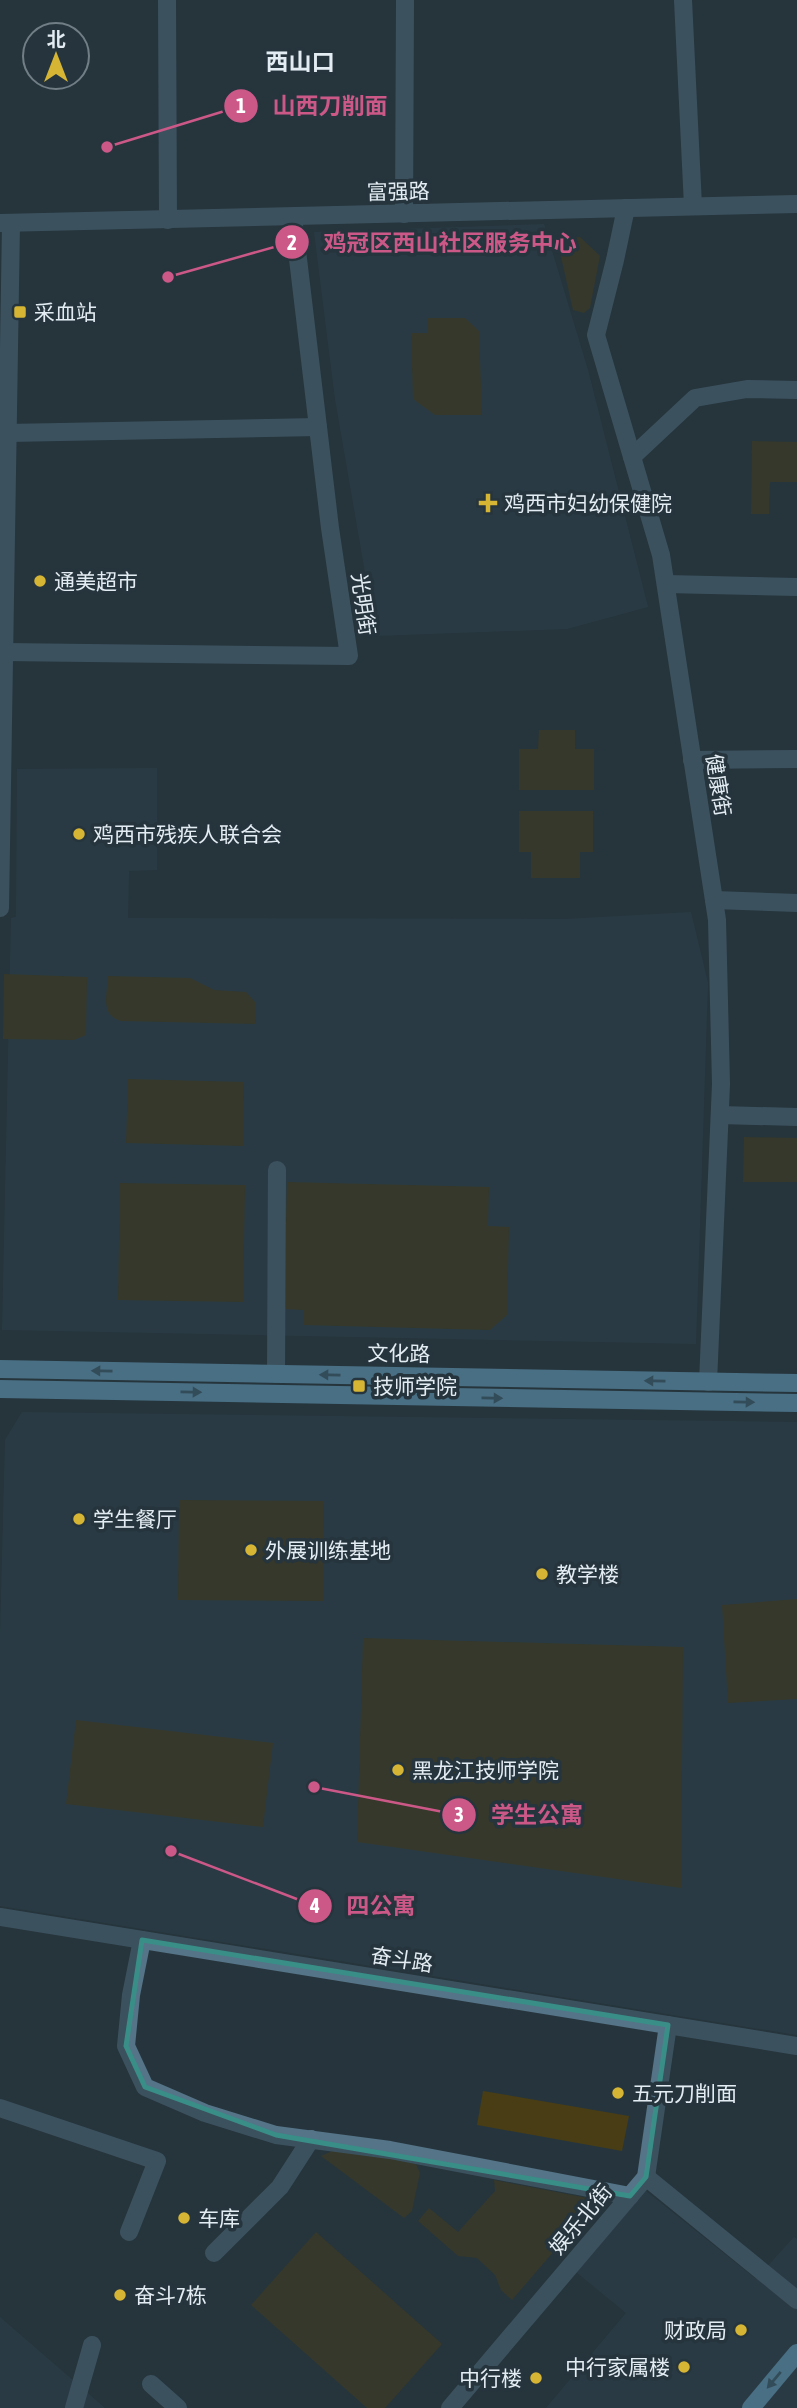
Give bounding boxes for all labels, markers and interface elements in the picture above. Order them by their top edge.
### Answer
north arrow [21,21,91,91]
text: 北 [46,28,66,50]
district label: 西山口 [266,49,335,75]
callout: 山西刀削面 [224,84,402,128]
text: 1 [236,93,246,117]
text: 山西刀削面 [273,93,388,119]
street label: 富强路 [366,178,430,204]
callout: 鸡冠区西山社区服务中心 [274,220,590,264]
text: 2 [287,230,297,254]
text: 鸡冠区西山社区服务中心 [324,230,577,256]
place label: 采血站 [34,300,97,324]
marker: 采血站 [12,304,28,320]
place label: 鸡西市妇幼保健院 [504,491,672,515]
marker: 鸡西市妇幼保健院 [478,493,498,513]
place label: 通美超市 [54,569,138,593]
street label: 光明街 [348,571,380,637]
marker: 通美超市 [32,573,48,589]
street label: 健康街 [702,752,736,818]
place label: 鸡西市残疾人联合会 [93,822,282,846]
marker: 鸡西市残疾人联合会 [71,826,87,842]
street label: 文化路 [367,1340,431,1366]
one-way arrow [91,1365,113,1376]
one-way arrow [319,1369,341,1380]
place label: 技师学院 [373,1374,457,1398]
one-way arrow [644,1375,666,1386]
marker: 技师学院 [351,1378,367,1394]
one-way arrow [180,1387,202,1398]
one-way arrow [481,1392,503,1404]
one-way arrow [733,1397,755,1408]
place label: 学生餐厅 [93,1507,177,1531]
marker: 学生餐厅 [71,1511,87,1527]
place label: 外展训练基地 [265,1538,391,1562]
marker: 外展训练基地 [243,1542,259,1558]
place label: 教学楼 [556,1562,619,1586]
marker: 教学楼 [534,1566,550,1582]
place label: 黑龙江技师学院 [412,1758,559,1782]
marker: 黑龙江技师学院 [390,1762,406,1778]
callout: 学生公寓 [442,1793,597,1837]
text: 3 [454,1802,464,1826]
text: 学生公寓 [491,1802,583,1828]
callout: 四公寓 [297,1884,429,1928]
text: 4 [309,1893,320,1917]
text: 四公寓 [347,1893,416,1919]
street label: 奋斗路 [369,1942,435,1976]
place label: 五元刀削面 [632,2081,737,2105]
marker: 五元刀削面 [610,2085,626,2101]
street label: 娱乐北街 [544,2179,616,2259]
place label: 车库 [198,2206,240,2230]
marker: 车库 [176,2210,192,2226]
place label: 奋斗7栋 [134,2283,207,2307]
marker: 奋斗7栋 [112,2287,128,2303]
place label: 财政局 [664,2318,727,2342]
marker: 财政局 [733,2322,749,2338]
place label: 中行家属楼 [565,2355,670,2379]
marker: 中行家属楼 [676,2359,692,2375]
place label: 中行楼 [459,2366,522,2390]
marker: 中行楼 [528,2370,544,2386]
one-way arrow [767,2372,782,2389]

